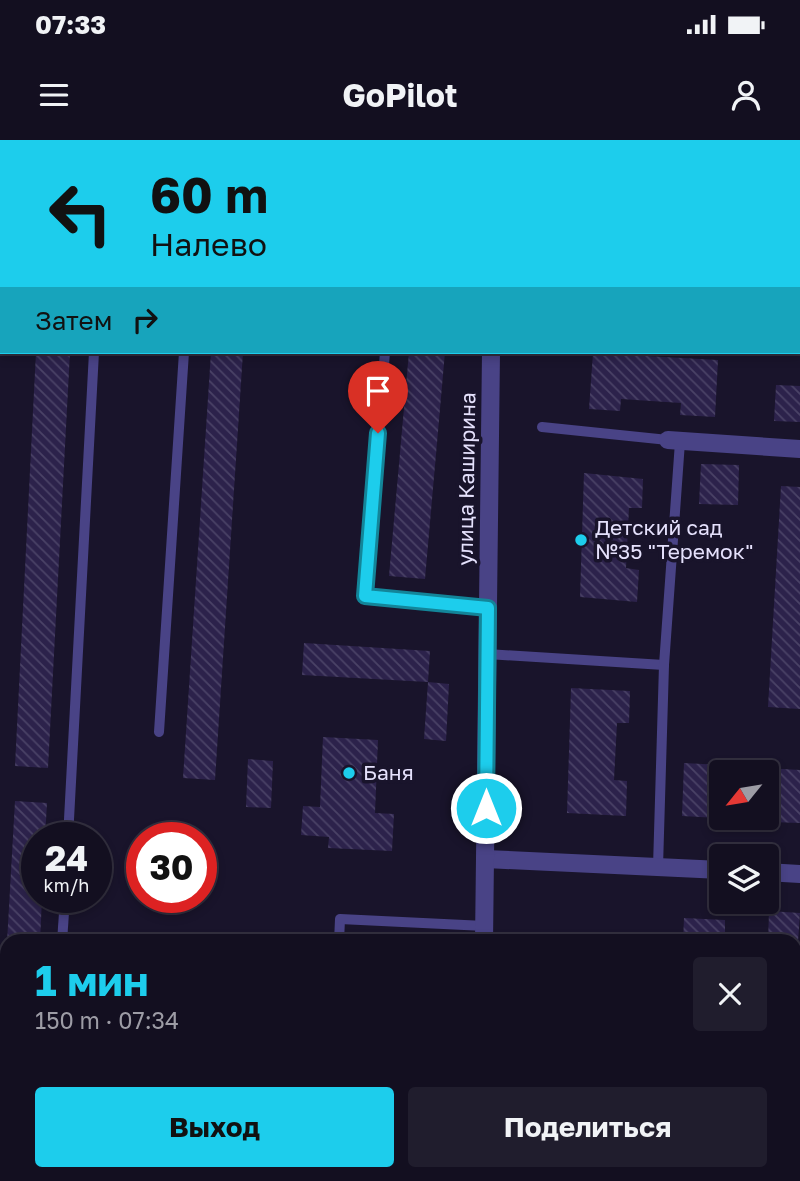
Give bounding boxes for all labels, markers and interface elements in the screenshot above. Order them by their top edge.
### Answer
text: 07:33 [35,9,106,40]
icon: menu [35,76,73,114]
text: GoPilot [342,76,458,114]
icon: person [727,76,765,114]
text: 60 m [150,165,268,224]
icon: left [35,168,126,259]
text: Налево [150,225,267,263]
icon: right [126,301,164,339]
text: Затем [35,305,112,336]
pin [348,361,408,433]
icon: arrive [359,372,397,410]
street label: улица Каширина [451,392,481,566]
place label: Детский сад №35 "Теремок" [595,514,753,564]
marker: Детский сад №35 "Теремок" [573,532,589,548]
place label: Баня [363,759,414,785]
north arrow [709,760,779,830]
map controls [709,760,779,914]
marker: Баня [341,765,357,781]
position arrow [449,771,523,845]
speed limit sign: 30 [126,822,217,913]
text: 24 [45,837,88,879]
button: layers [709,844,779,914]
text: km/h [44,874,89,896]
text: 1 мин [35,955,149,1005]
button: close [693,957,767,1031]
text: 150 m · 07:34 [35,1006,179,1034]
button: Выход [35,1087,394,1167]
button: Поделиться [408,1087,767,1167]

